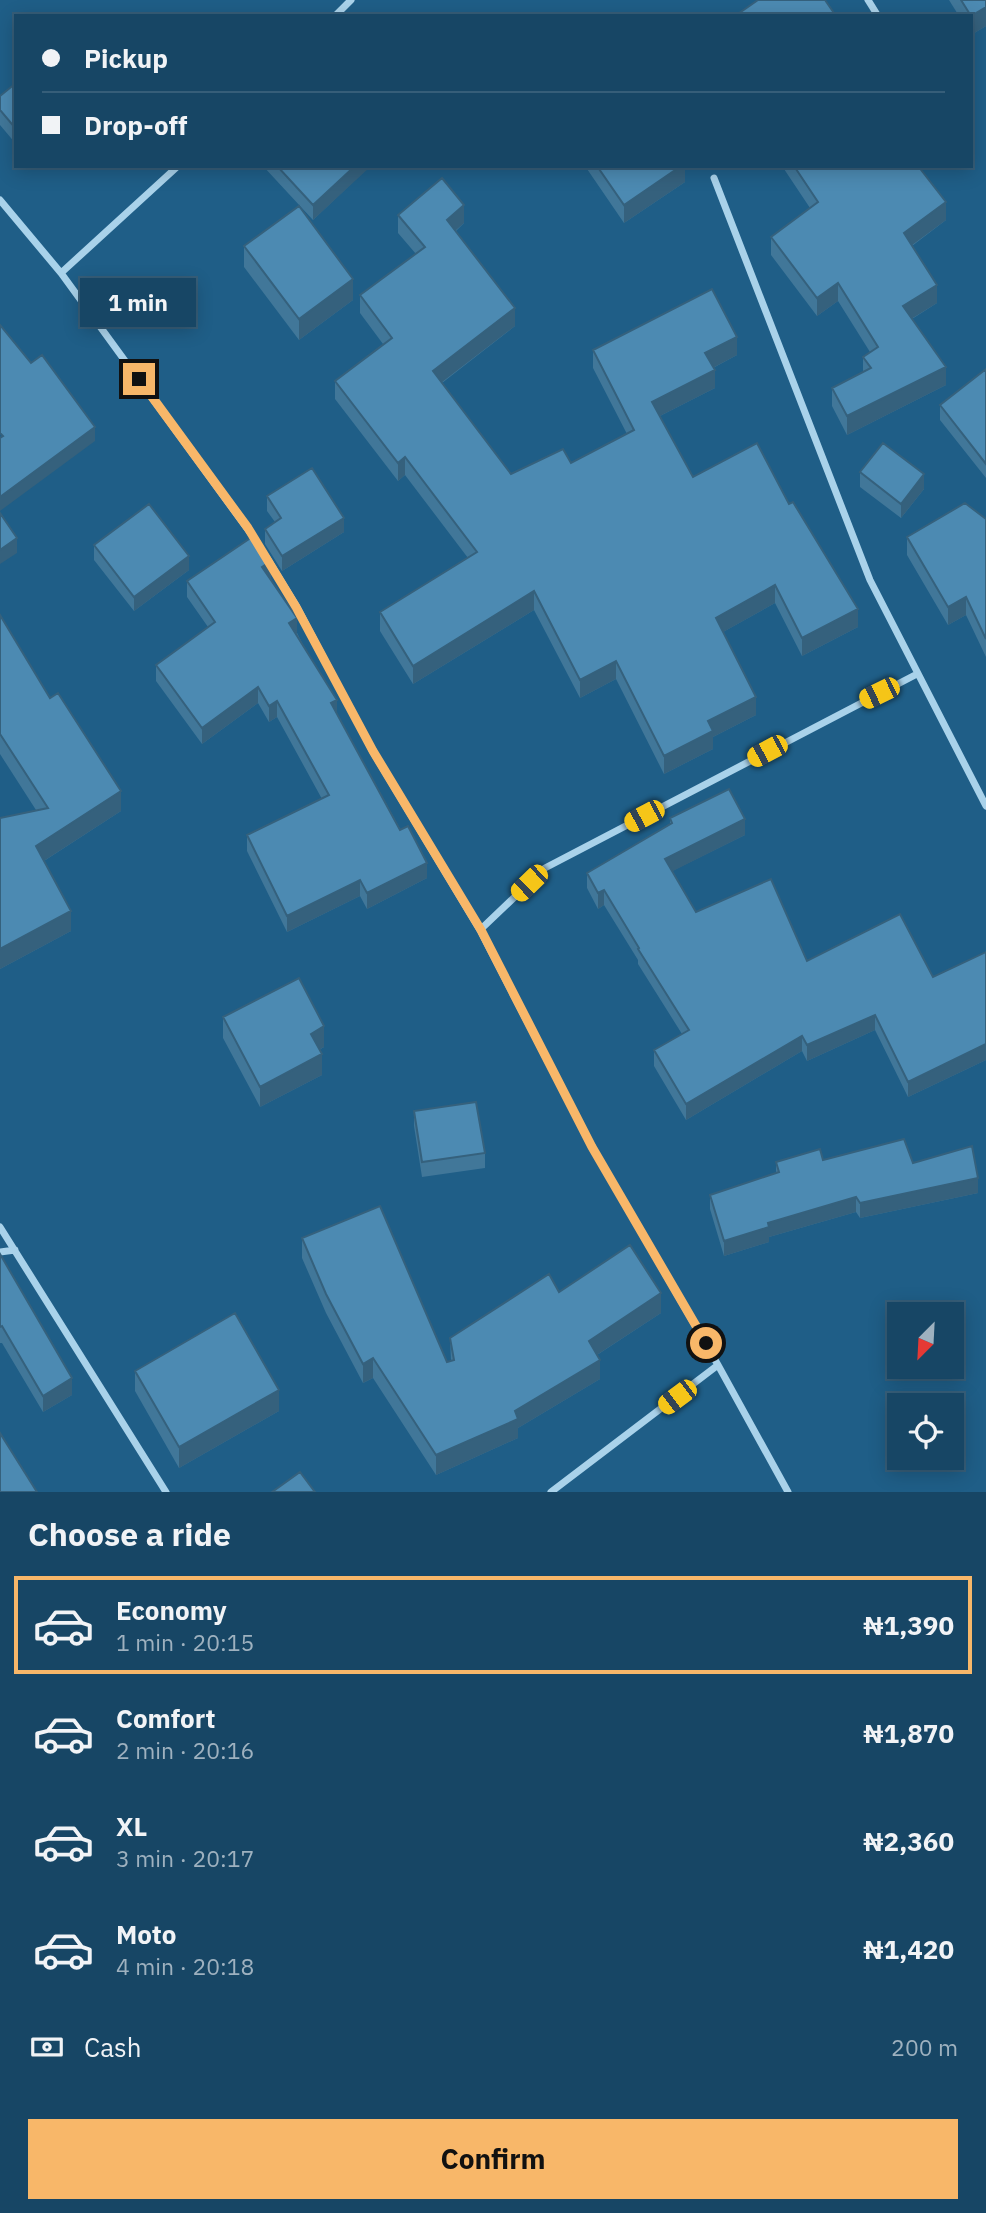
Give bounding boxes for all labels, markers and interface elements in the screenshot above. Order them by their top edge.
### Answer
text: Pickup [84,41,168,75]
text: Drop-off [84,108,187,142]
callout: 1 min [81,278,197,326]
text: 1 min [108,287,168,317]
route end [123,363,155,395]
car [856,674,903,712]
car [744,732,791,770]
car [621,797,668,835]
car [507,861,552,905]
north arrow [887,1302,964,1379]
map controls [887,1302,964,1470]
route start [690,1327,722,1359]
car [654,1376,701,1418]
button: locate [887,1393,964,1470]
text: Choose a ride [28,1513,231,1555]
text: Economy [116,1593,227,1627]
icon: car [32,1594,95,1657]
text: ₦1,390 [863,1608,954,1642]
text: 1 min · 20:15 [116,1627,254,1657]
text: Comfort [116,1701,215,1735]
icon: car [32,1702,95,1765]
text: ₦1,870 [863,1716,954,1750]
text: 2 min · 20:16 [116,1735,254,1765]
text: XL [116,1809,147,1843]
icon: car [32,1810,95,1873]
text: ₦2,360 [863,1824,954,1858]
text: 3 min · 20:17 [116,1843,254,1873]
text: Moto [116,1917,176,1951]
icon: car [32,1918,95,1981]
text: ₦1,420 [863,1932,954,1966]
text: 4 min · 20:18 [116,1951,254,1981]
icon: cash [28,2028,66,2066]
text: Cash [84,2030,141,2064]
text: 200 m [891,2032,958,2062]
button: Confirm [28,2119,958,2199]

